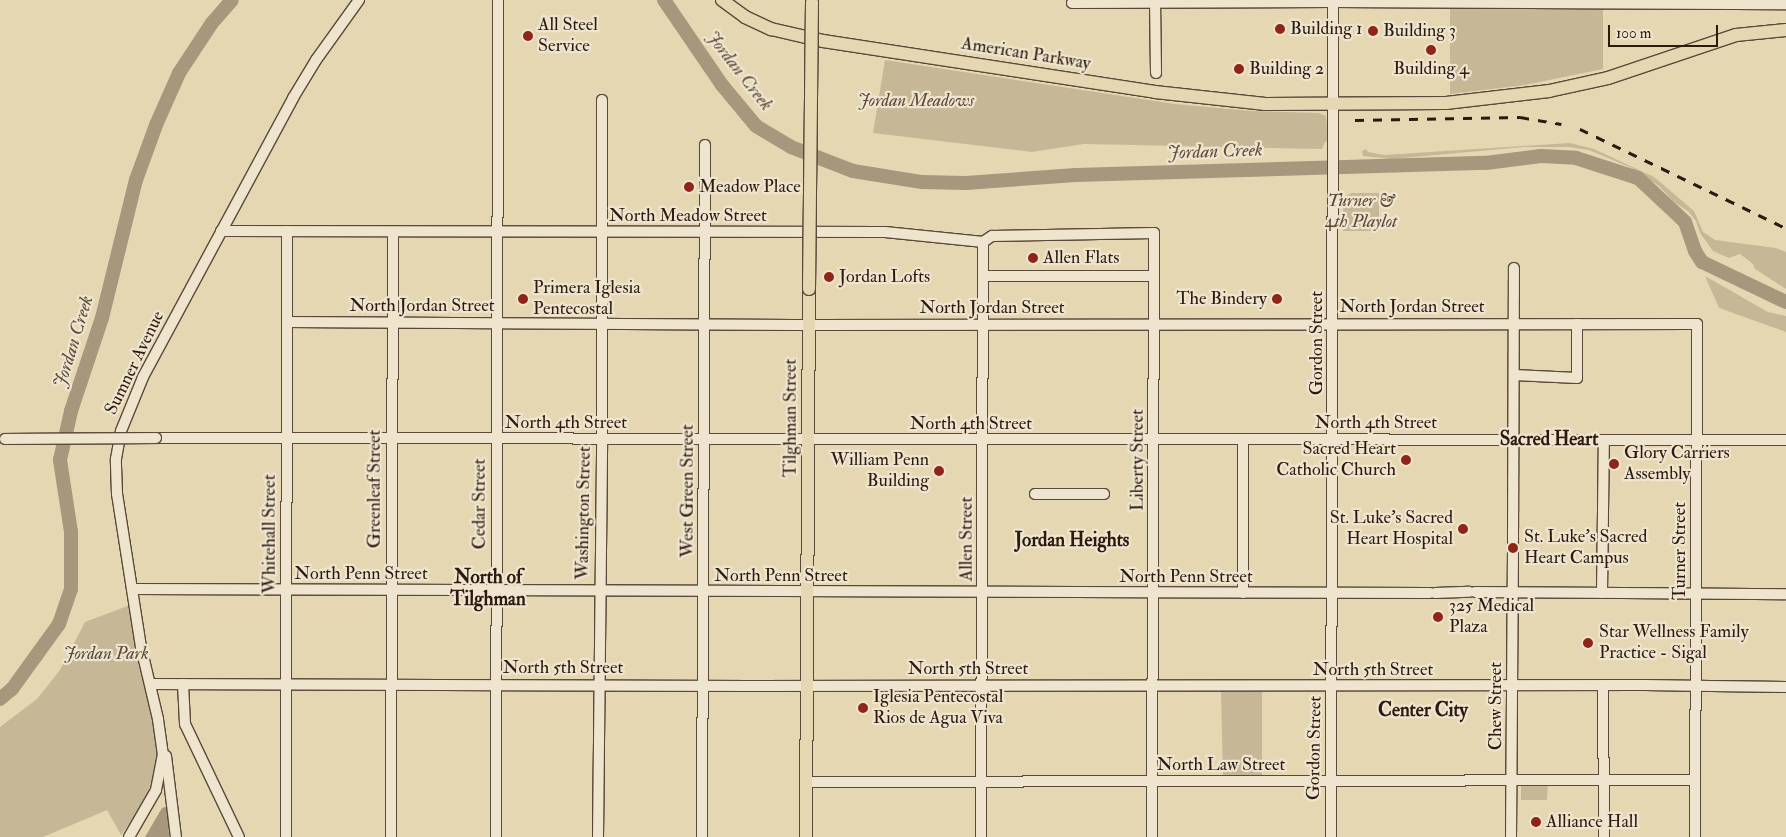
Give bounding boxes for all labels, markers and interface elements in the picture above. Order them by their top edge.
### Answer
place label: All Steel Service [538,15,598,58]
scale bar [1611,15,1721,47]
place label: Building 1 [1290,18,1362,40]
place label: Building 3 [1383,20,1456,42]
marker: Building 1 [1274,23,1286,35]
text: 100 m [1616,24,1651,43]
marker: Building 3 [1367,25,1379,37]
water label: Jordan Creek [701,26,777,116]
marker: All Steel Service [522,30,534,42]
street label: American Parkway [960,33,1092,75]
marker: Building 4 [1425,44,1437,56]
place label: Building 2 [1249,58,1324,80]
place label: Building 4 [1393,58,1469,80]
marker: Building 2 [1233,63,1245,75]
park label: Jordan Meadows [858,90,974,112]
water label: Jordan Creek [1167,139,1263,165]
place label: Meadow Place [699,176,801,198]
marker: Meadow Place [683,181,695,193]
park label: Turner & 4th Playlot [1325,191,1397,233]
street label: North Meadow Street [609,205,767,227]
place label: Allen Flats [1043,247,1120,269]
marker: Allen Flats [1027,252,1039,264]
place label: Jordan Lofts [839,266,930,288]
marker: Jordan Lofts [823,271,835,283]
place label: Primera Iglesia Pentecostal [533,278,641,320]
place label: The Bindery [1176,288,1267,310]
street label: Gordon Street [1306,291,1328,395]
water label: Jordan Creek [49,293,99,391]
marker: Primera Iglesia Pentecostal [517,293,529,305]
marker: The Bindery [1271,293,1283,305]
street label: North Jordan Street [349,295,495,317]
street label: North Jordan Street [1339,296,1485,318]
street label: North Jordan Street [919,297,1065,319]
street label: Sumner Avenue [101,308,169,418]
street label: Tilghman Street [780,359,802,477]
street label: Liberty Street [1127,409,1149,511]
street label: North 4th Street [505,412,627,434]
street label: North 4th Street [1315,412,1437,434]
street label: North 4th Street [910,413,1032,435]
street label: West Green Street [677,424,699,558]
district label: Sacred Heart [1500,429,1598,451]
street label: Greenleaf Street [364,430,386,548]
place label: Sacred Heart Catholic Church [1276,439,1396,482]
place label: Glory Carriers Assembly [1624,443,1730,486]
street label: Washington Street [572,446,596,580]
place label: William Penn Building [831,450,929,492]
marker: Sacred Heart Catholic Church [1400,454,1412,466]
marker: Glory Carriers Assembly [1608,458,1620,470]
street label: Cedar Street [469,459,491,549]
marker: William Penn Building [933,465,945,477]
street label: Whitehall Street [259,474,281,594]
street label: Allen Street [956,497,978,581]
street label: Turner Street [1669,502,1691,600]
place label: St. Luke’s Sacred Heart Hospital [1330,508,1453,550]
marker: St. Luke’s Sacred Heart Hospital [1457,523,1469,535]
place label: St. Luke’s Sacred Heart Campus [1524,527,1647,570]
district label: Jordan Heights [1015,530,1129,552]
marker: St. Luke’s Sacred Heart Campus [1506,541,1520,555]
street label: North Penn Street [294,563,428,585]
street label: North Penn Street [714,565,848,587]
street label: North Penn Street [1119,566,1253,588]
district label: North of Tilghman [450,567,526,611]
place label: 325 Medical Plaza [1449,596,1534,638]
marker: 325 Medical Plaza [1431,610,1445,624]
place label: Star Wellness Family Practice - Sigal [1599,622,1749,664]
marker: Star Wellness Family Practice - Sigal [1581,636,1595,650]
park label: Jordan Park [63,643,149,665]
street label: North 5th Street [503,657,623,679]
street label: North 5th Street [908,658,1028,680]
street label: North 5th Street [1313,659,1433,681]
street label: Chew Street [1485,662,1507,750]
place label: Iglesia Pentecostal Rios de Agua Viva [873,687,1003,730]
street label: Gordon Street [1303,696,1327,800]
district label: Center City [1378,700,1468,722]
marker: Iglesia Pentecostal Rios de Agua Viva [857,702,869,714]
street label: North Law Street [1157,754,1285,776]
place label: Alliance Hall [1546,811,1638,833]
marker: Alliance Hall [1530,816,1542,828]

